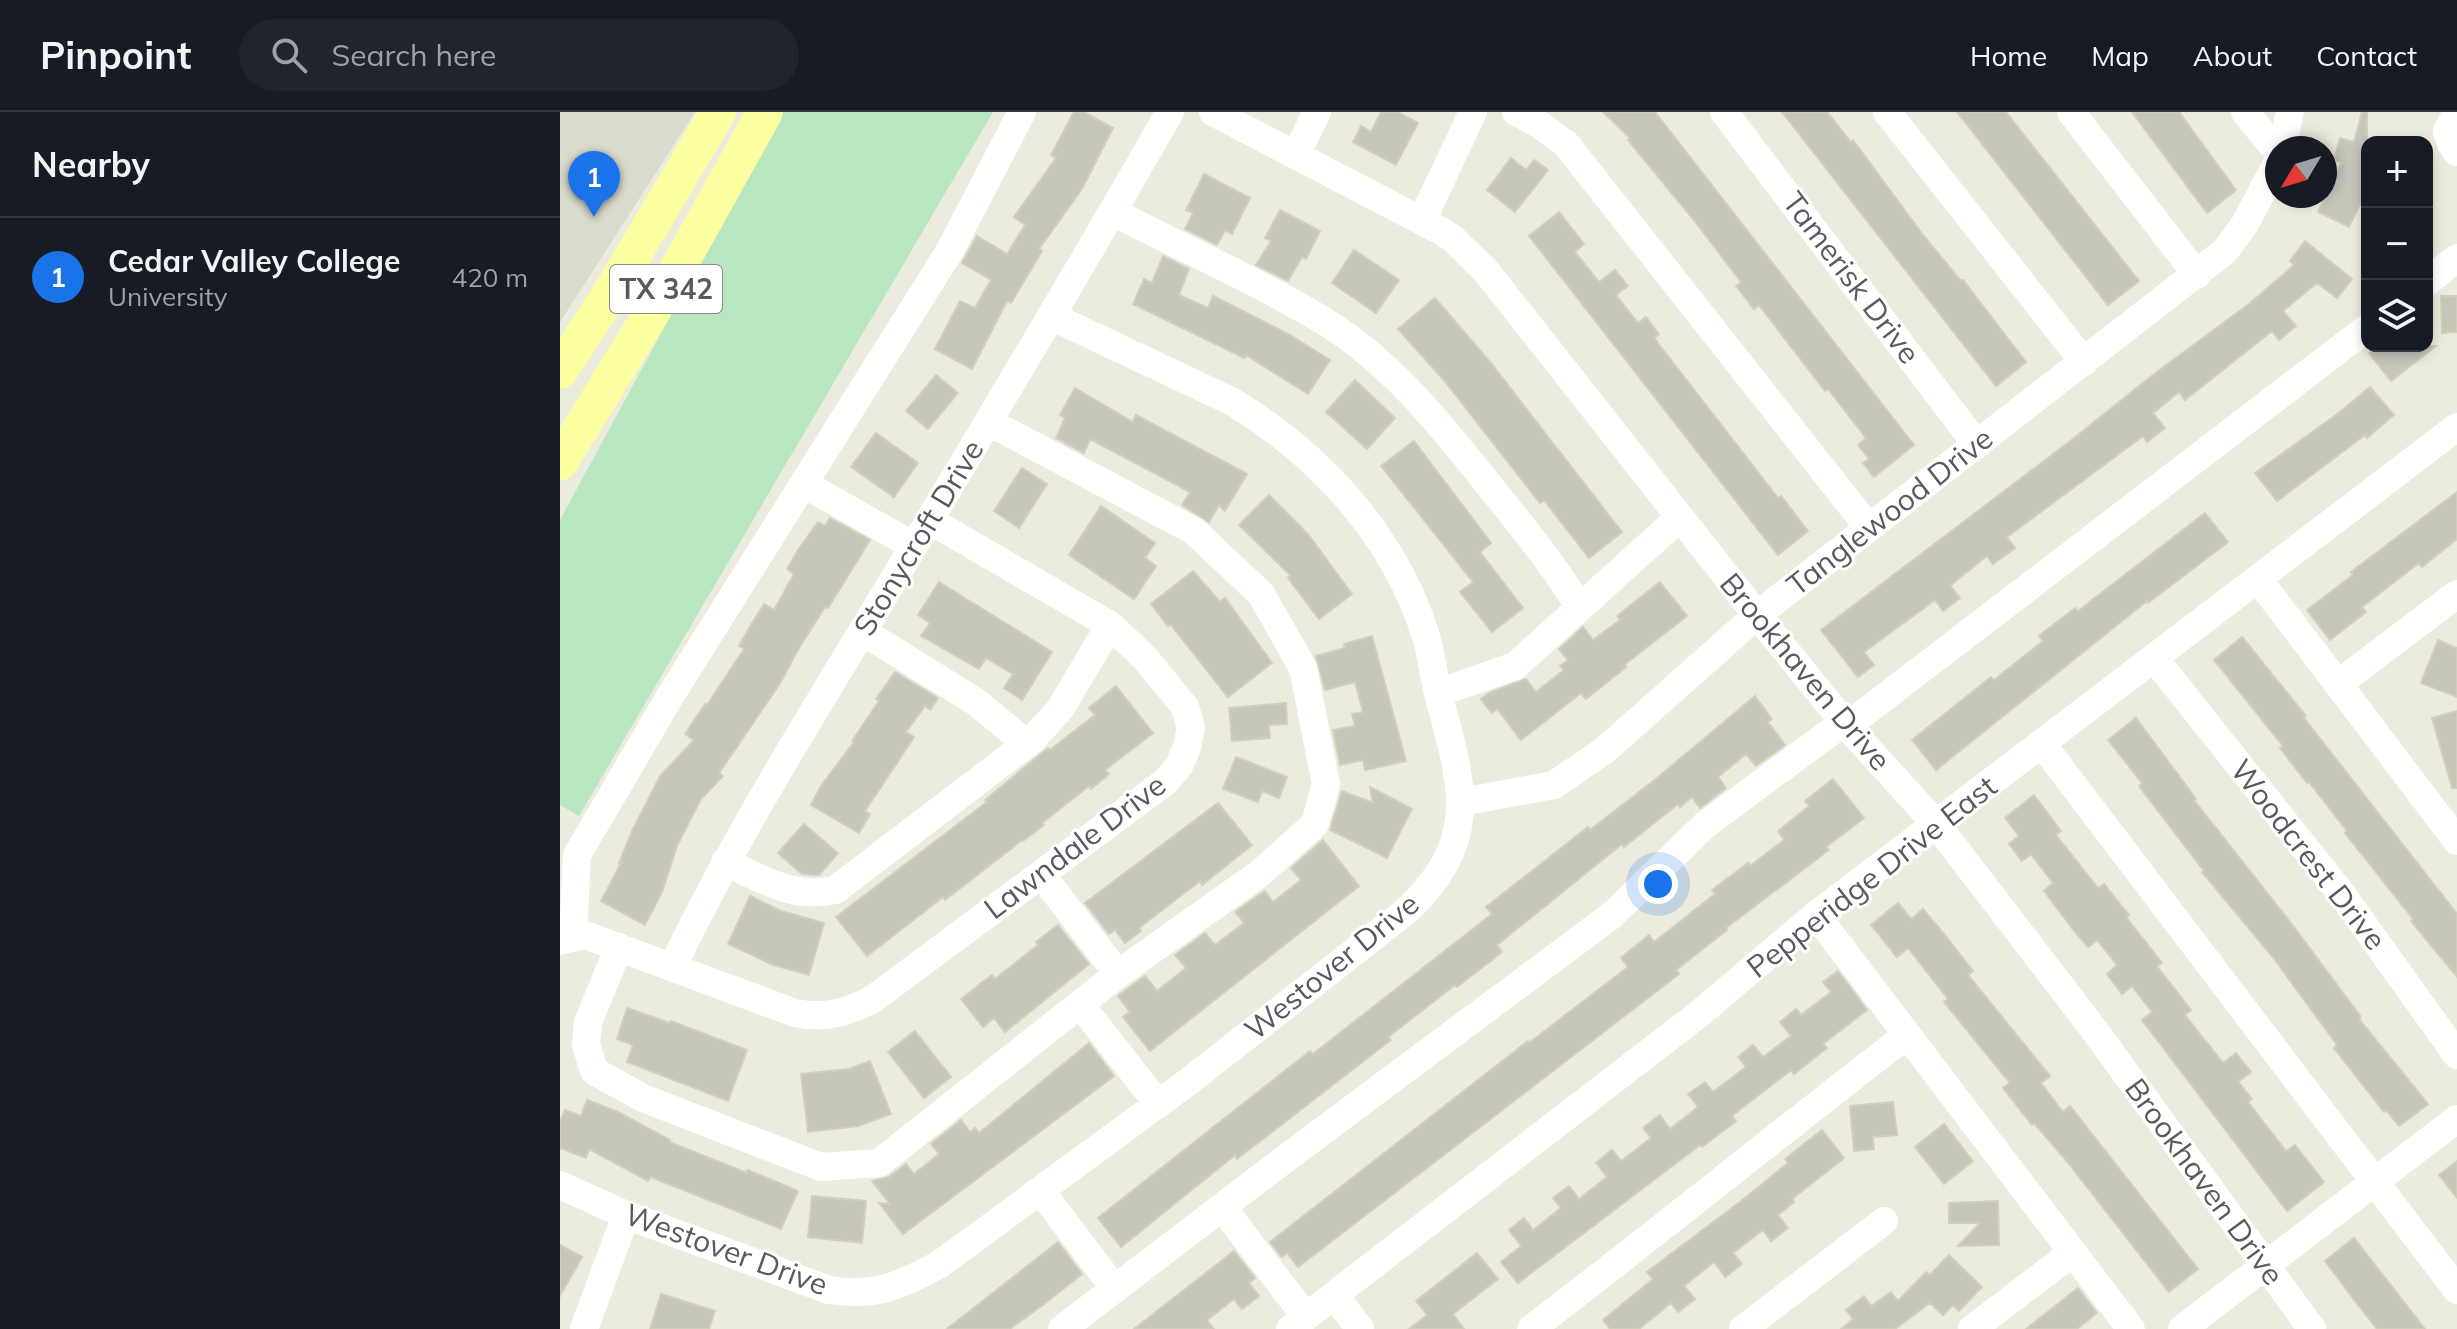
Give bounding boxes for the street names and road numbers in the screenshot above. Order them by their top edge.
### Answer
street label: Tamerisk Drive [1775,184,1929,371]
road number: TX 342 [610,265,722,313]
street label: Tanglewood Drive [1779,419,2000,604]
street label: Stonycroft Drive [845,433,992,642]
street label: Brookhaven Drive [1712,565,1899,778]
street label: Woodcrest Drive [2223,752,2395,957]
street label: Lawndale Drive [976,766,1173,927]
street label: Pepperidge Drive East [1739,767,2004,986]
street label: Westover Drive [1237,884,1426,1048]
street label: Brookhaven Drive [2117,1071,2293,1292]
street label: Westover Drive [620,1195,833,1303]

